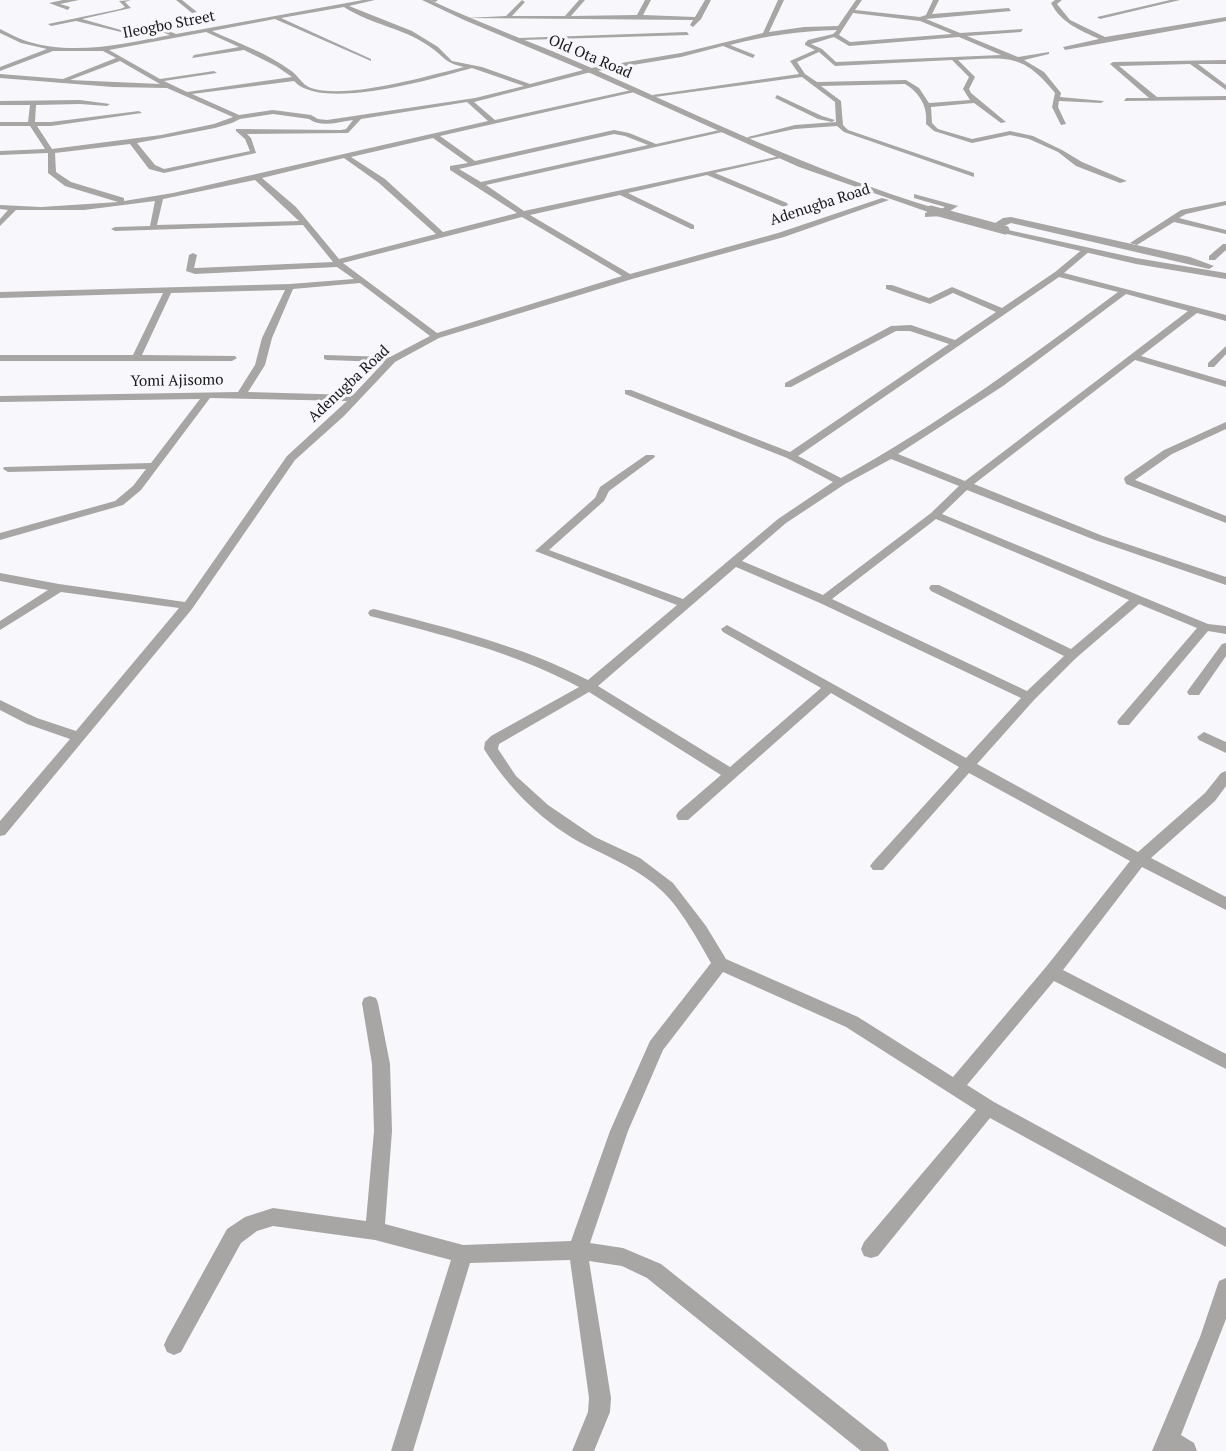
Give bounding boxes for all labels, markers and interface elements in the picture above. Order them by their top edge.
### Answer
street label: Ileogbo Street [121,7,217,43]
street label: Old Ota Road [546,31,634,83]
street label: Adenugba Road [768,180,872,230]
street label: Adenugba Road [305,342,393,426]
street label: Yomi Ajisomo [130,371,224,391]

